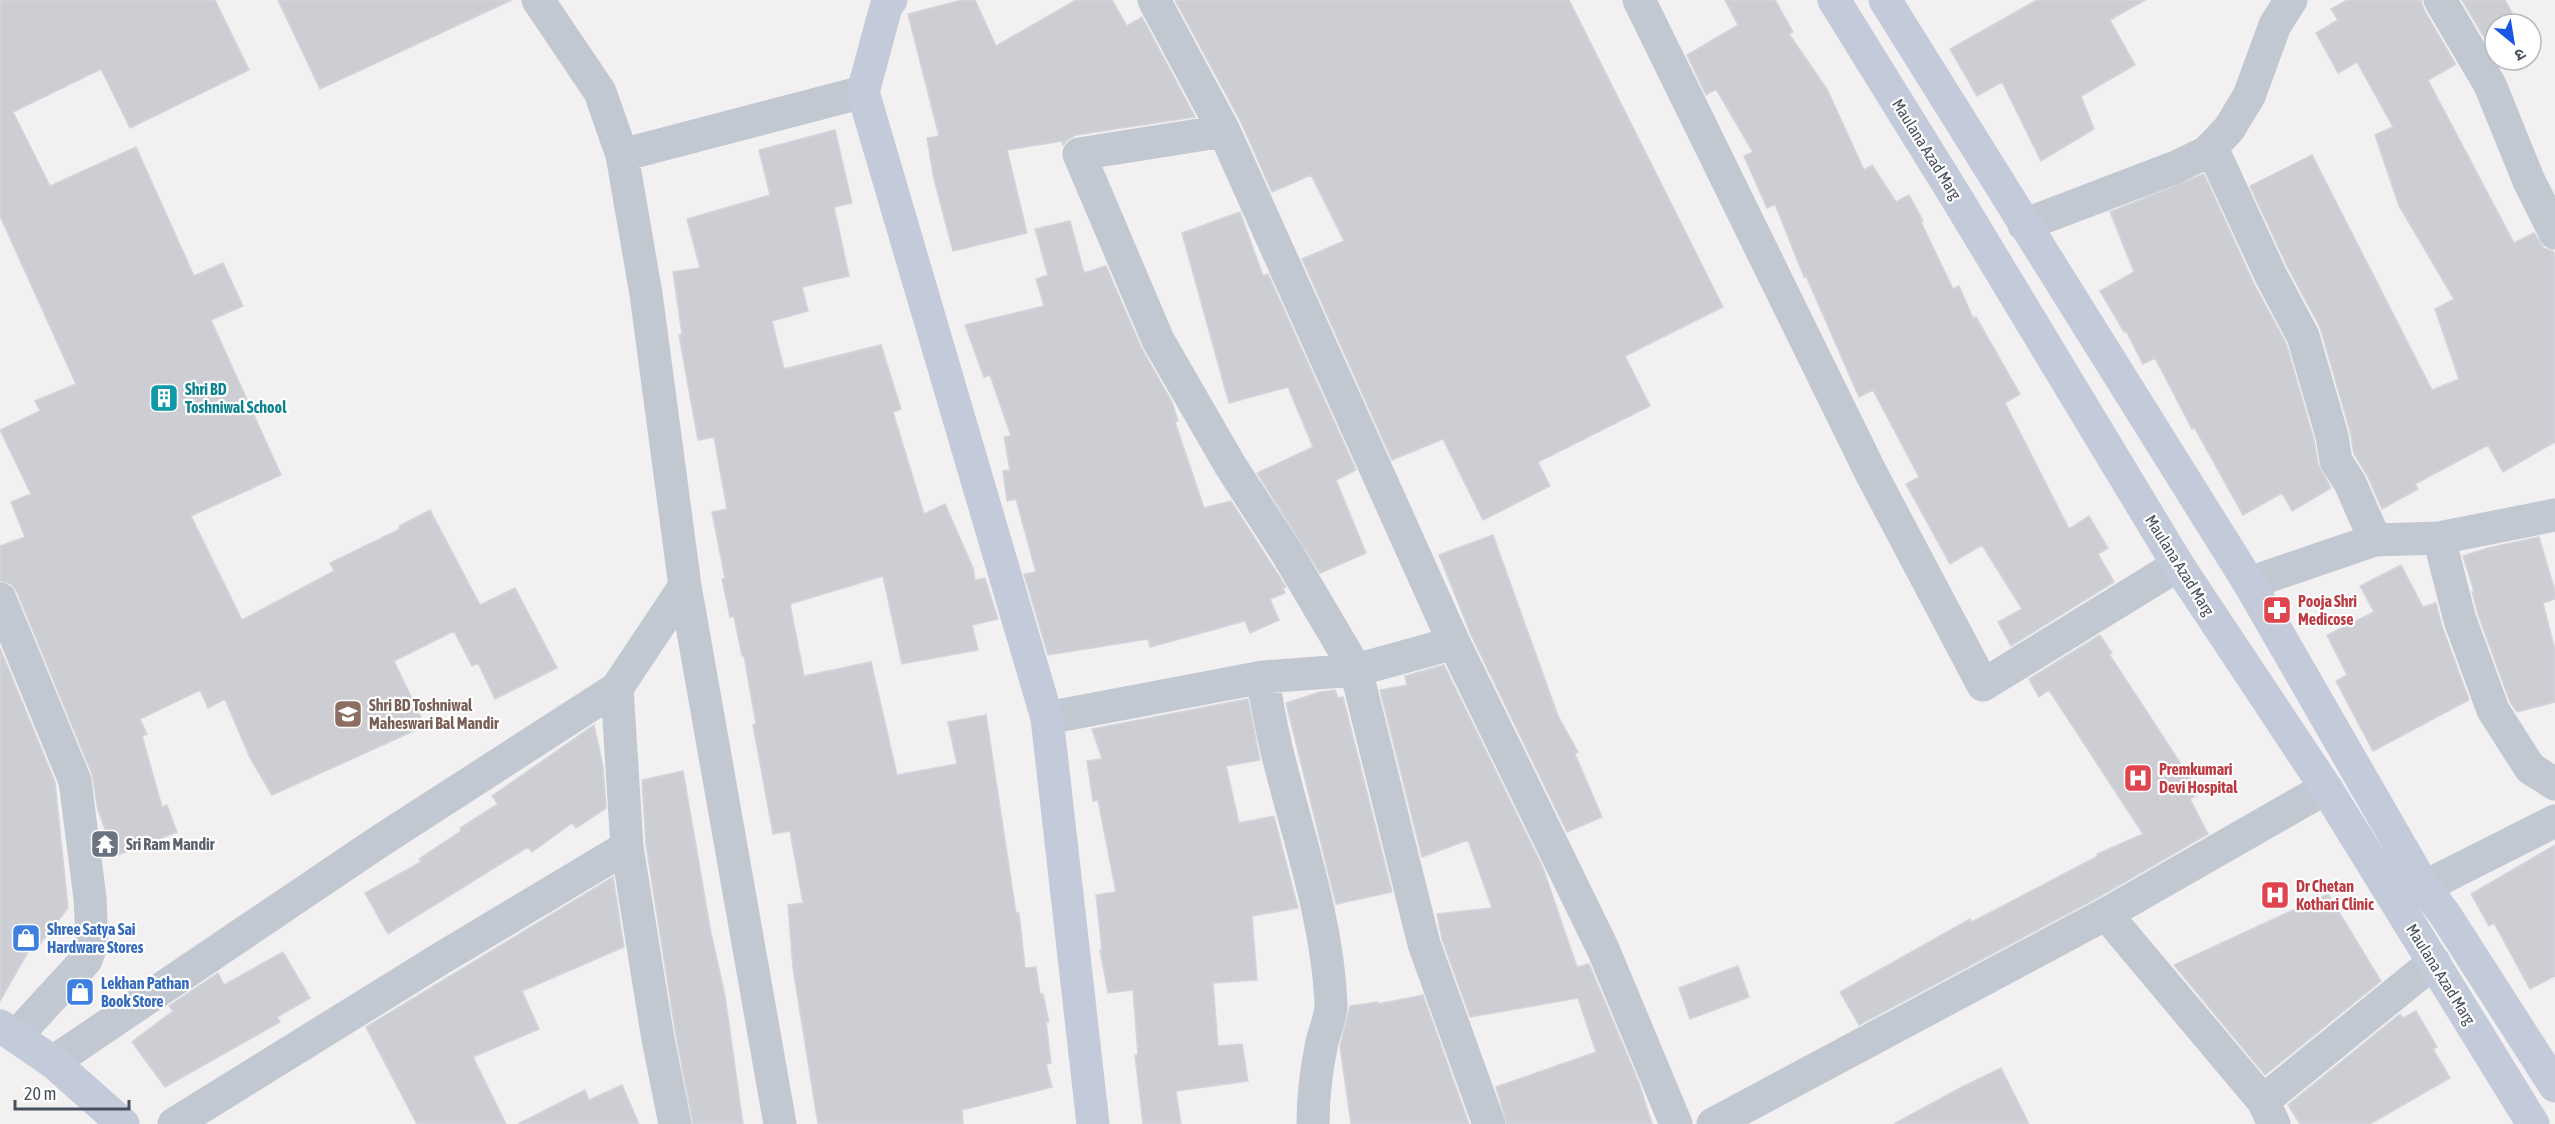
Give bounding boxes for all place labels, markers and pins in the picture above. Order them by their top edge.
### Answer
place label: Shri BD Toshniwal School [185,380,287,416]
building icon: Shri BD Toshniwal School [148,382,180,414]
place label: Pooja Shri Medicose [2298,592,2357,628]
pharmacy icon: Pooja Shri Medicose [2261,594,2293,626]
place label: Shri BD Toshniwal Maheswari Bal Mandir [369,696,499,732]
school or university icon: Shri BD Toshniwal Maheswari Bal Mandir [332,698,364,730]
place label: Premkumari Devi Hospital [2159,760,2238,796]
hospital icon: Premkumari Devi Hospital [2122,762,2154,794]
temple icon: Sri Ram Mandir [89,828,121,860]
place label: Sri Ram Mandir [126,835,215,853]
place label: Dr Chetan Kothari Clinic [2296,877,2374,913]
hospital icon: Dr Chetan Kothari Clinic [2259,879,2291,911]
place label: Shree Satya Sai Hardware Stores [47,920,144,956]
shop icon: Shree Satya Sai Hardware Stores [10,922,42,954]
place label: Lekhan Pathan Book Store [101,974,189,1010]
shop icon: Lekhan Pathan Book Store [64,976,96,1008]

